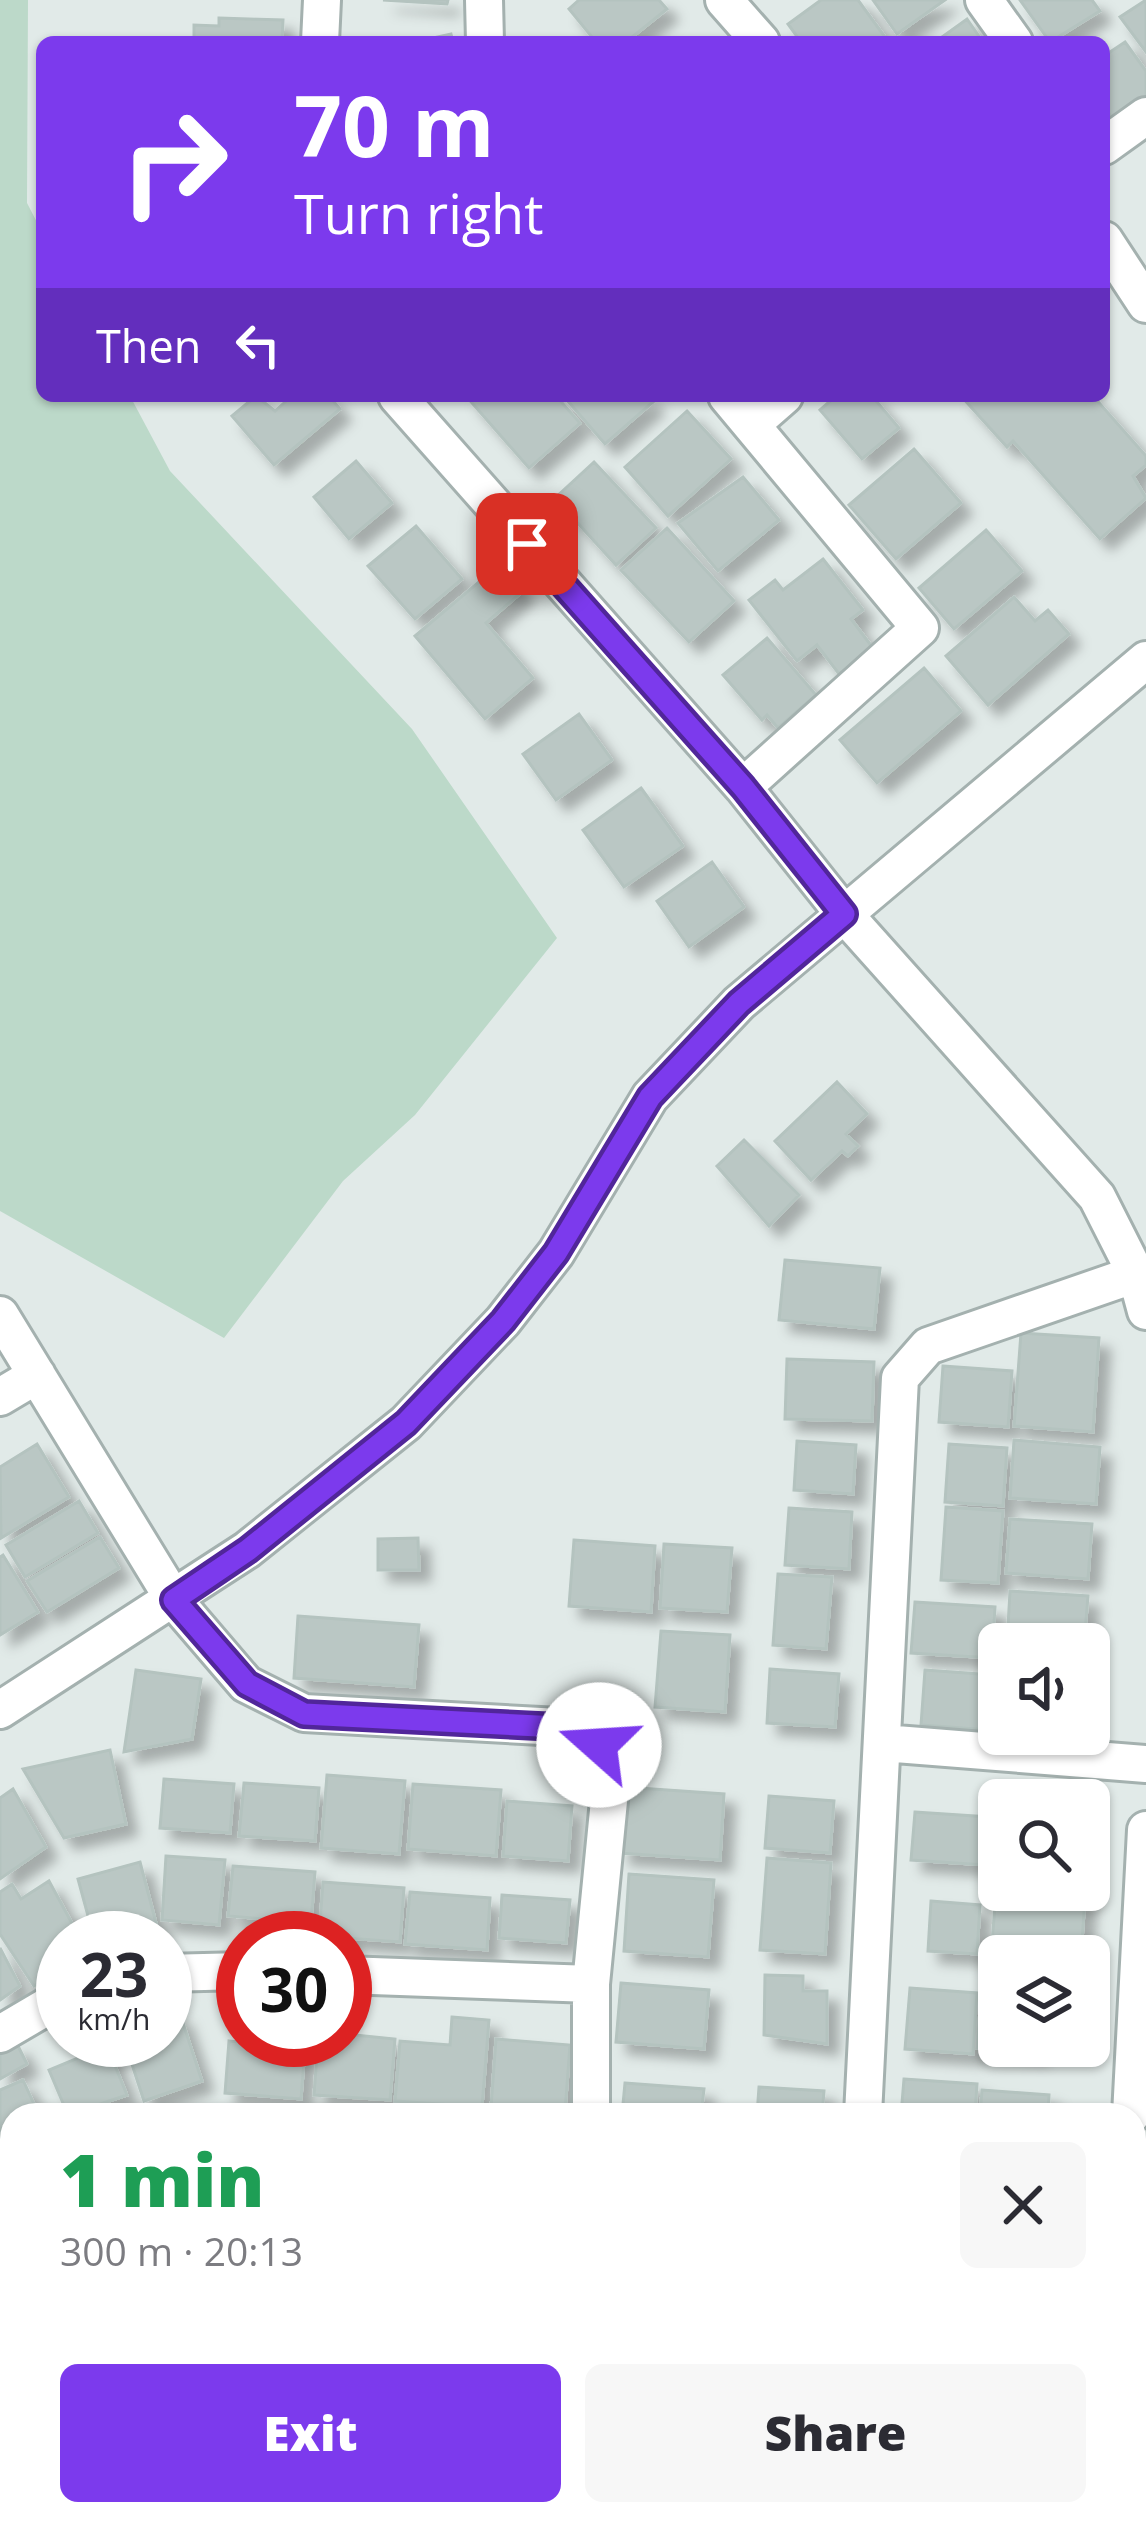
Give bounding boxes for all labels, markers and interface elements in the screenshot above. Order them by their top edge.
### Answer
text: 70 m [294,67,494,182]
icon: right [96,84,252,240]
text: Turn right [294,176,543,250]
icon: left [225,312,291,378]
text: Then [96,315,201,376]
pin [476,493,578,595]
icon: arrive [494,511,560,577]
map controls [978,1623,1110,2067]
button: sound [978,1623,1110,1755]
position arrow [536,1682,662,1808]
button: search [978,1779,1110,1911]
speed limit sign: 30 [216,1911,372,2067]
text: 23 [80,1933,148,2015]
button: layers [978,1935,1110,2067]
text: km/h [78,1998,150,2039]
text: 1 min [60,2130,265,2228]
button: close [960,2142,1086,2268]
text: 300 m · 20:13 [60,2224,303,2277]
button: Exit [60,2364,561,2502]
button: Share [585,2364,1086,2502]

